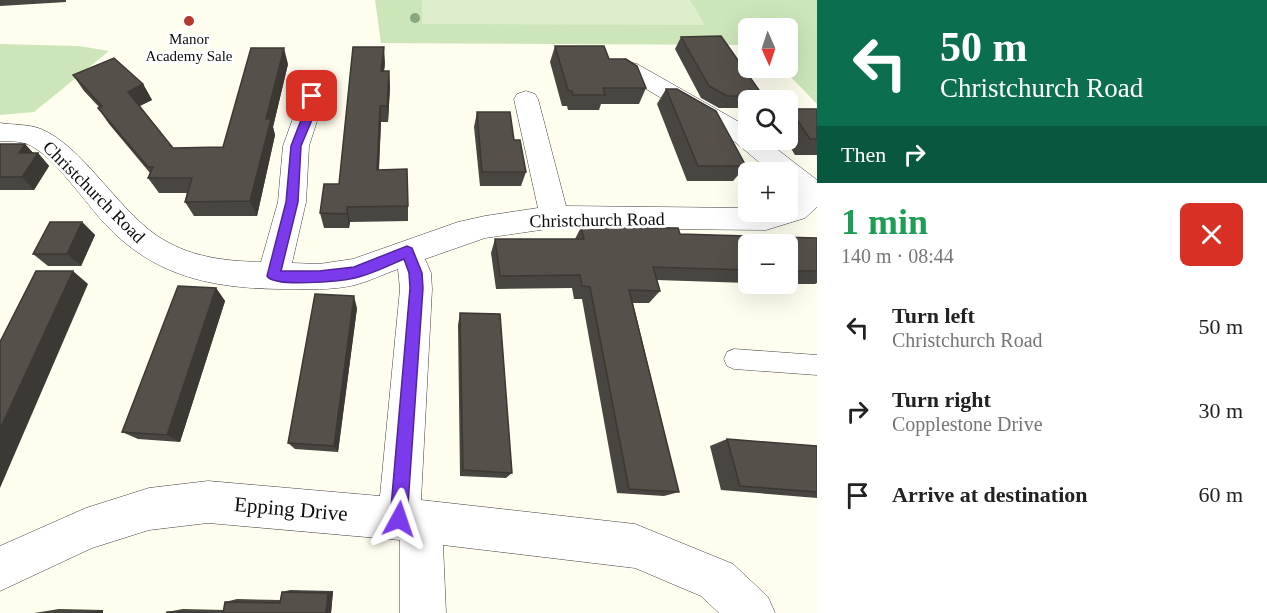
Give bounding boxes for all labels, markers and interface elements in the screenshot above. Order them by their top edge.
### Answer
marker: Manor Academy Sale [182,14,196,28]
north arrow [738,18,798,78]
map controls [738,18,798,294]
icon: left [841,24,919,102]
text: 50 m [940,24,1028,70]
place label: Manor Academy Sale [145,31,233,64]
pin [286,70,337,121]
text: Christchurch Road [940,73,1143,103]
icon: arrive [295,79,328,112]
button: search [738,90,798,150]
street label: Christchurch Road [39,137,149,247]
icon: right [898,138,931,171]
text: Then [841,142,886,167]
button: + [738,162,798,222]
text: 1 min [841,202,928,242]
button: close [1180,203,1243,266]
street label: Christchurch Road [529,209,665,231]
button: − [738,234,798,294]
text: 140 m · 08:44 [841,245,954,267]
text: Turn left [892,303,975,328]
icon: left [841,311,874,344]
text: 50 m [1198,314,1243,339]
text: Christchurch Road [892,329,1043,351]
text: Turn right [892,387,991,412]
icon: right [841,395,874,428]
text: 30 m [1198,398,1243,423]
text: Copplestone Drive [892,413,1043,435]
icon: arrive [841,479,874,512]
text: Arrive at destination [892,482,1088,507]
text: 60 m [1198,482,1243,507]
position arrow [367,487,431,551]
street label: Epping Drive [233,492,349,526]

